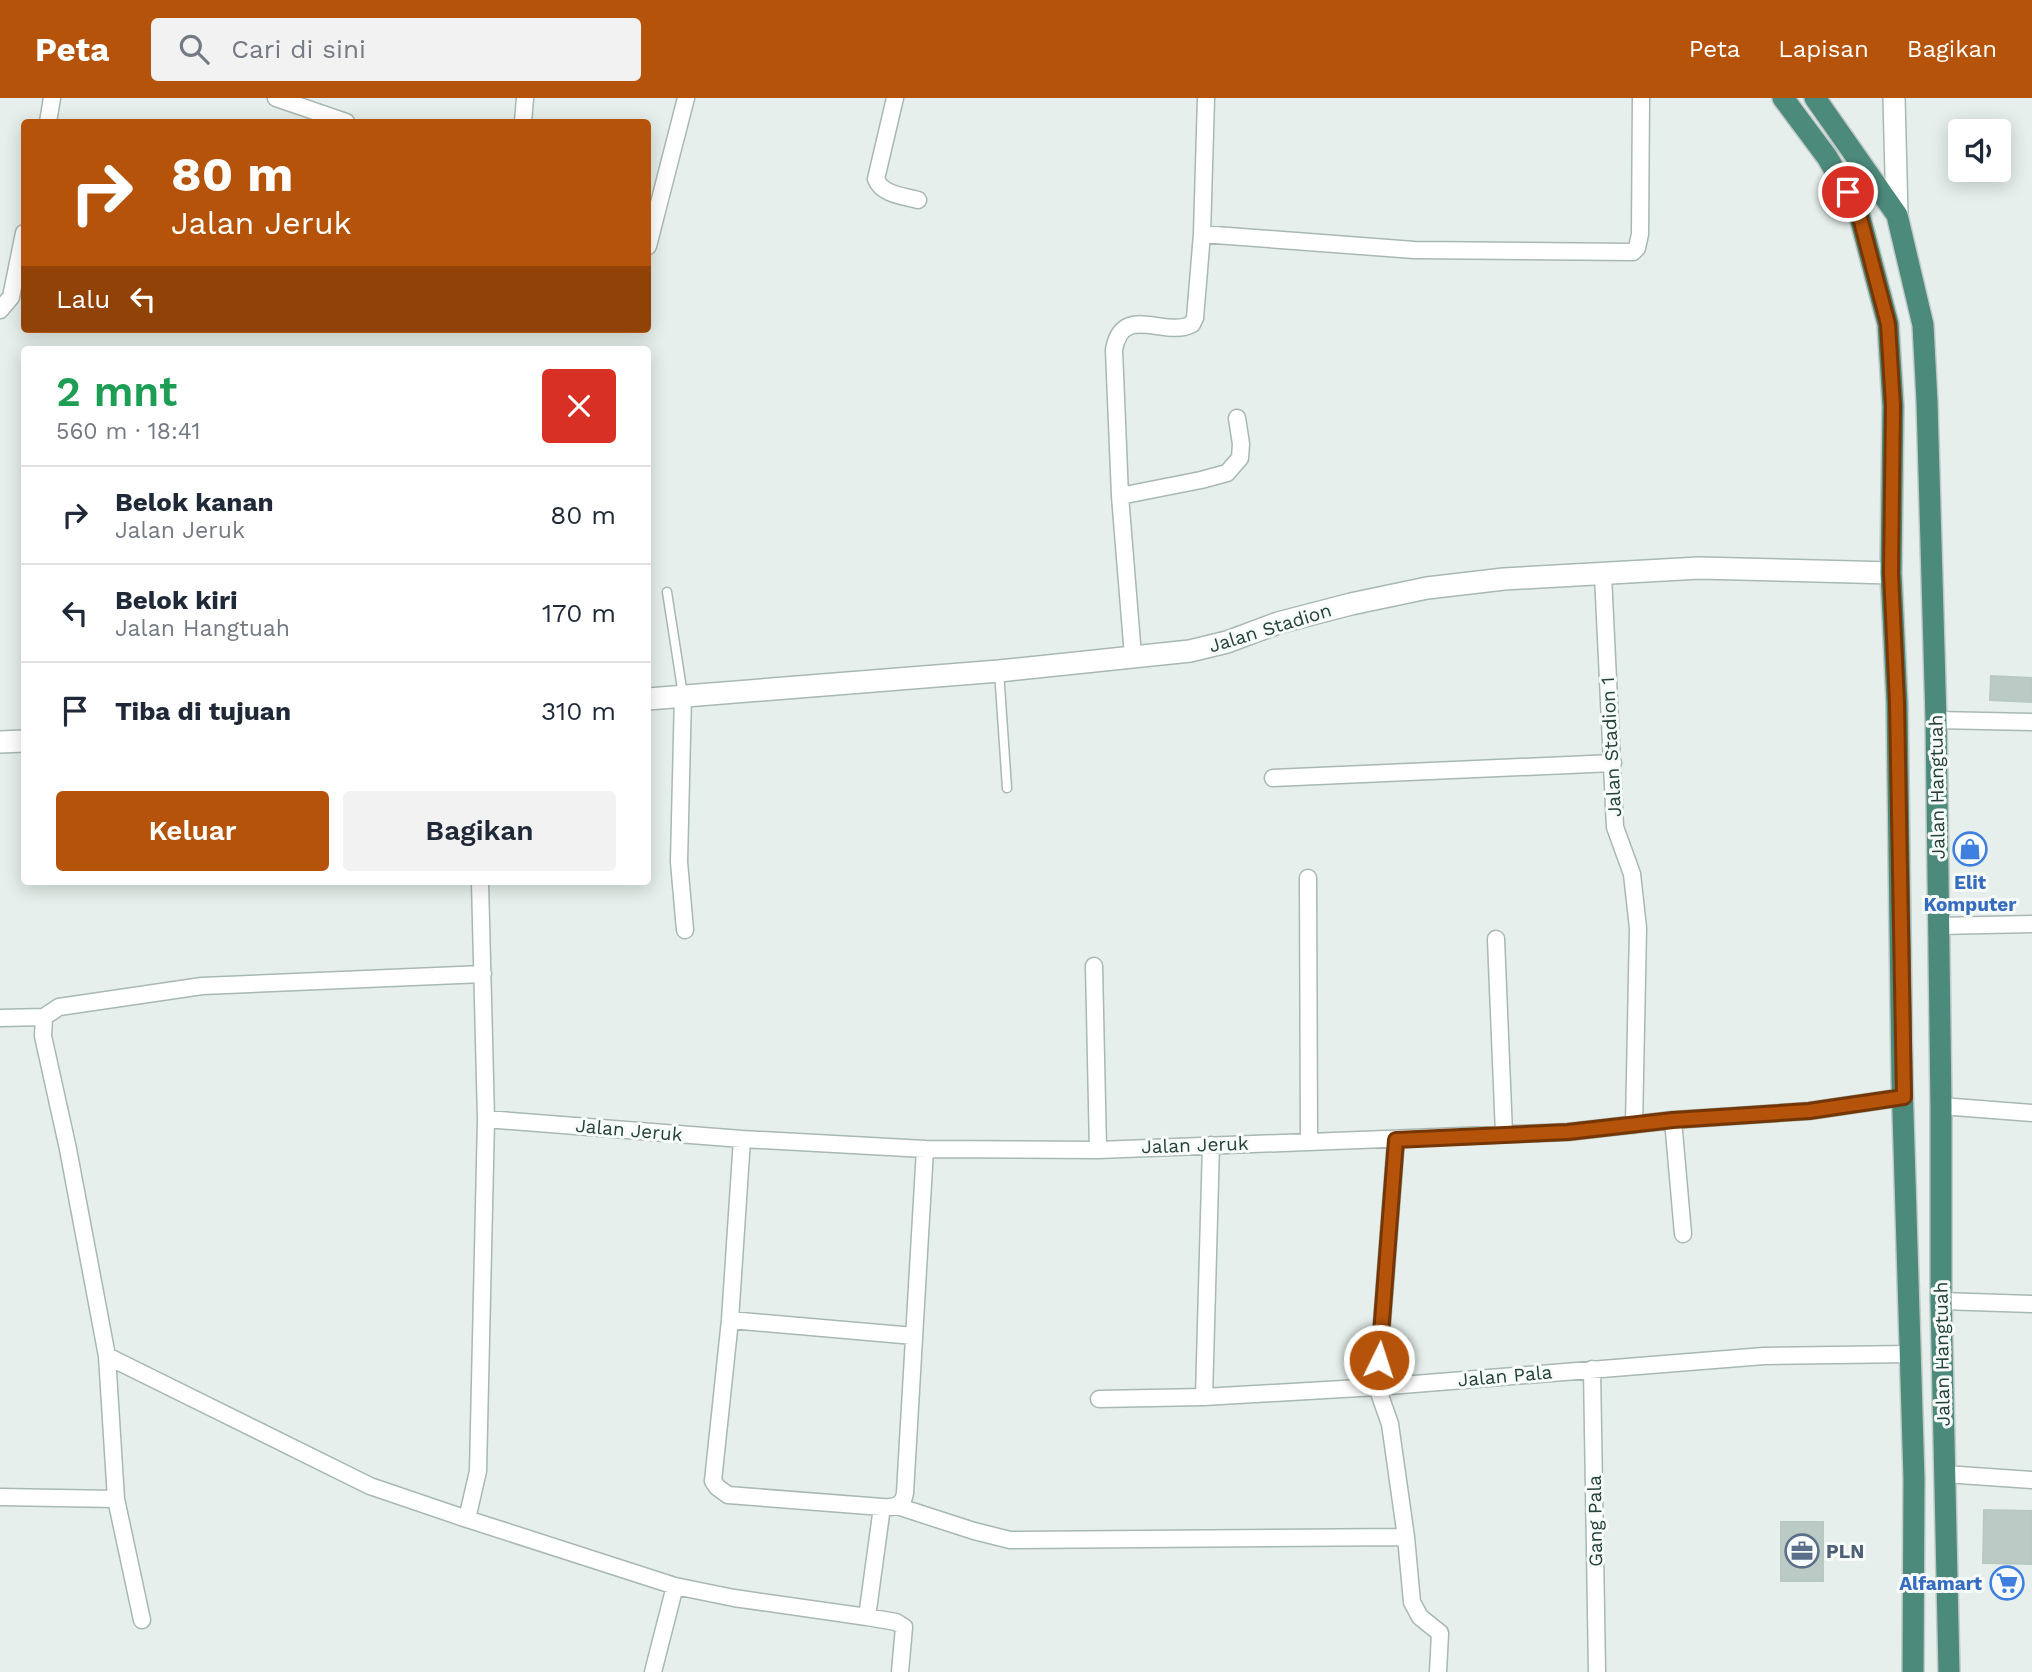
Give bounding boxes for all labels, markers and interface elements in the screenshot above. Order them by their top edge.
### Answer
search box [151,18,641,81]
text: Peta [35,30,109,69]
icon: search [175,30,213,68]
text: Cari di sini [231,34,366,64]
text: Peta [1689,35,1740,63]
text: Lapisan [1778,35,1869,63]
text: Bagikan [1907,35,1997,63]
map controls [1948,119,2011,182]
button: sound [1948,119,2011,182]
text: 80 m [171,145,293,203]
icon: right [56,147,147,238]
pin [1818,162,1878,222]
icon: arrive [1829,173,1867,211]
text: Jalan Jeruk [171,204,352,242]
icon: left [124,280,162,318]
text: Lalu [56,284,110,314]
text: 2 mnt [56,367,177,416]
button: close [542,369,616,443]
text: 560 m · 18:41 [56,418,200,445]
text: Belok kanan [115,487,274,517]
icon: right [56,496,94,534]
text: 80 m [550,500,616,530]
text: Jalan Jeruk [115,517,245,544]
text: Belok kiri [115,585,238,615]
icon: left [56,594,94,632]
text: 170 m [542,598,616,628]
street label: Jalan Stadion [1206,598,1334,658]
text: Jalan Hangtuah [115,615,290,642]
street label: Jalan Stadion 1 [1596,676,1626,818]
icon: arrive [56,692,94,730]
text: Tiba di tujuan [115,696,291,726]
text: 310 m [541,696,616,726]
street label: Jalan Hangtuah [1924,714,1950,860]
button: Keluar [56,791,329,871]
button: Bagikan [343,791,616,871]
shop icon: Elit Komputer [1951,830,1989,868]
place label: Elit Komputer [1924,871,2017,916]
street label: Jalan Jeruk [575,1114,684,1146]
street label: Jalan Jeruk [1141,1132,1249,1158]
street label: Jalan Hangtuah [1929,1281,1955,1427]
position arrow [1342,1323,1416,1397]
street label: Jalan Pala [1457,1360,1554,1392]
street label: Gang Pala [1583,1475,1607,1567]
office icon: PLN [1783,1532,1821,1570]
place label: PLN [1826,1540,1864,1563]
supermarket icon: Alfamart [1988,1564,2026,1602]
place label: Alfamart [1899,1572,1983,1595]

